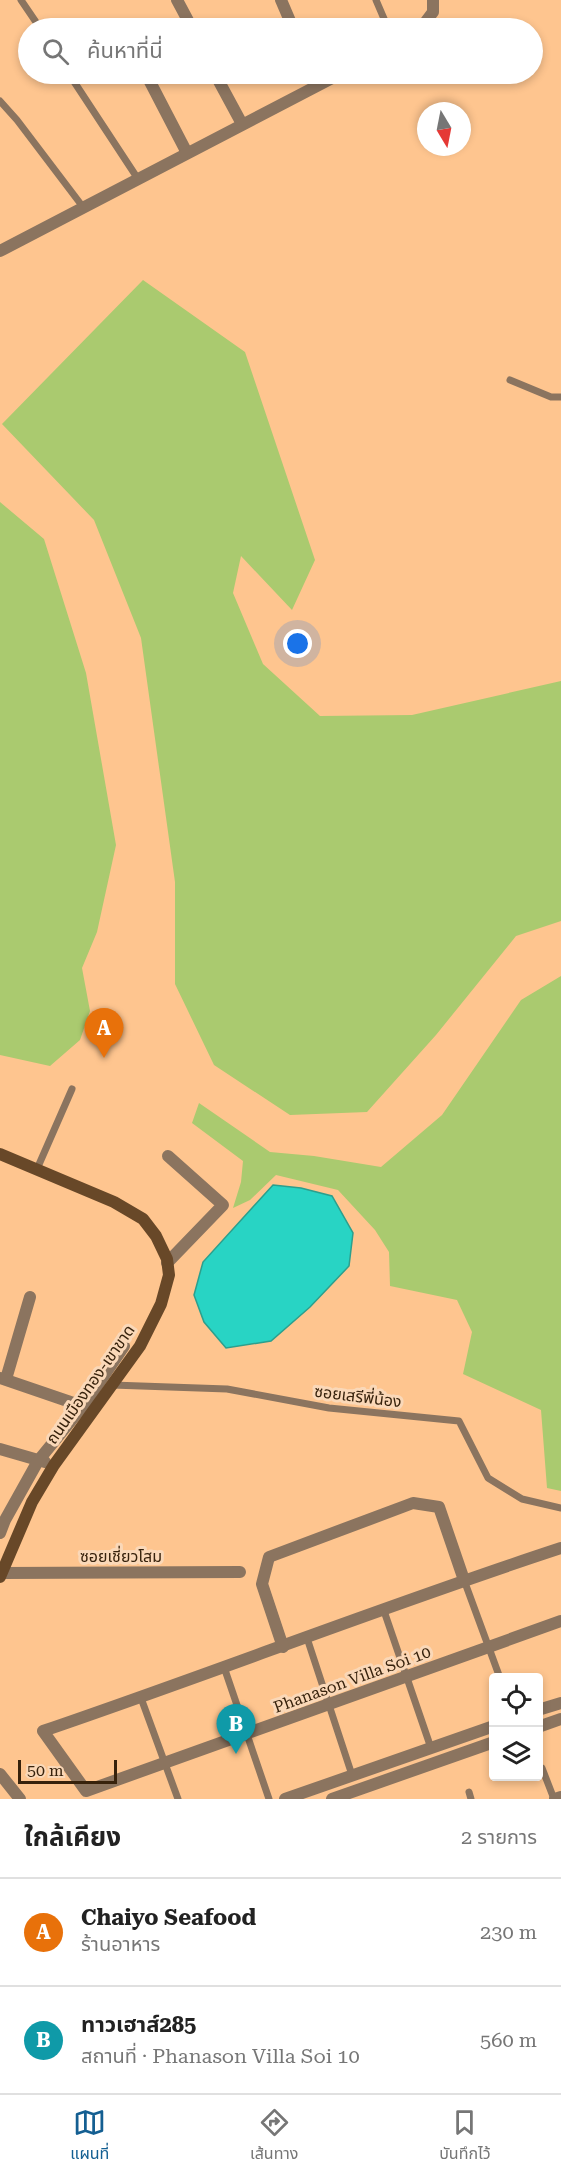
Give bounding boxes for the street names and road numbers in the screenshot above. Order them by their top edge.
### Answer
street label: ถนนเมืองทอง-เขาขาด [42,1321,139,1447]
street label: ซอยเสรีพี่น้อง [313,1380,403,1411]
street label: ซอยเชี่ยวโสม [80,1545,162,1566]
street label: Phanason Villa Soi 10 [271,1642,433,1717]

